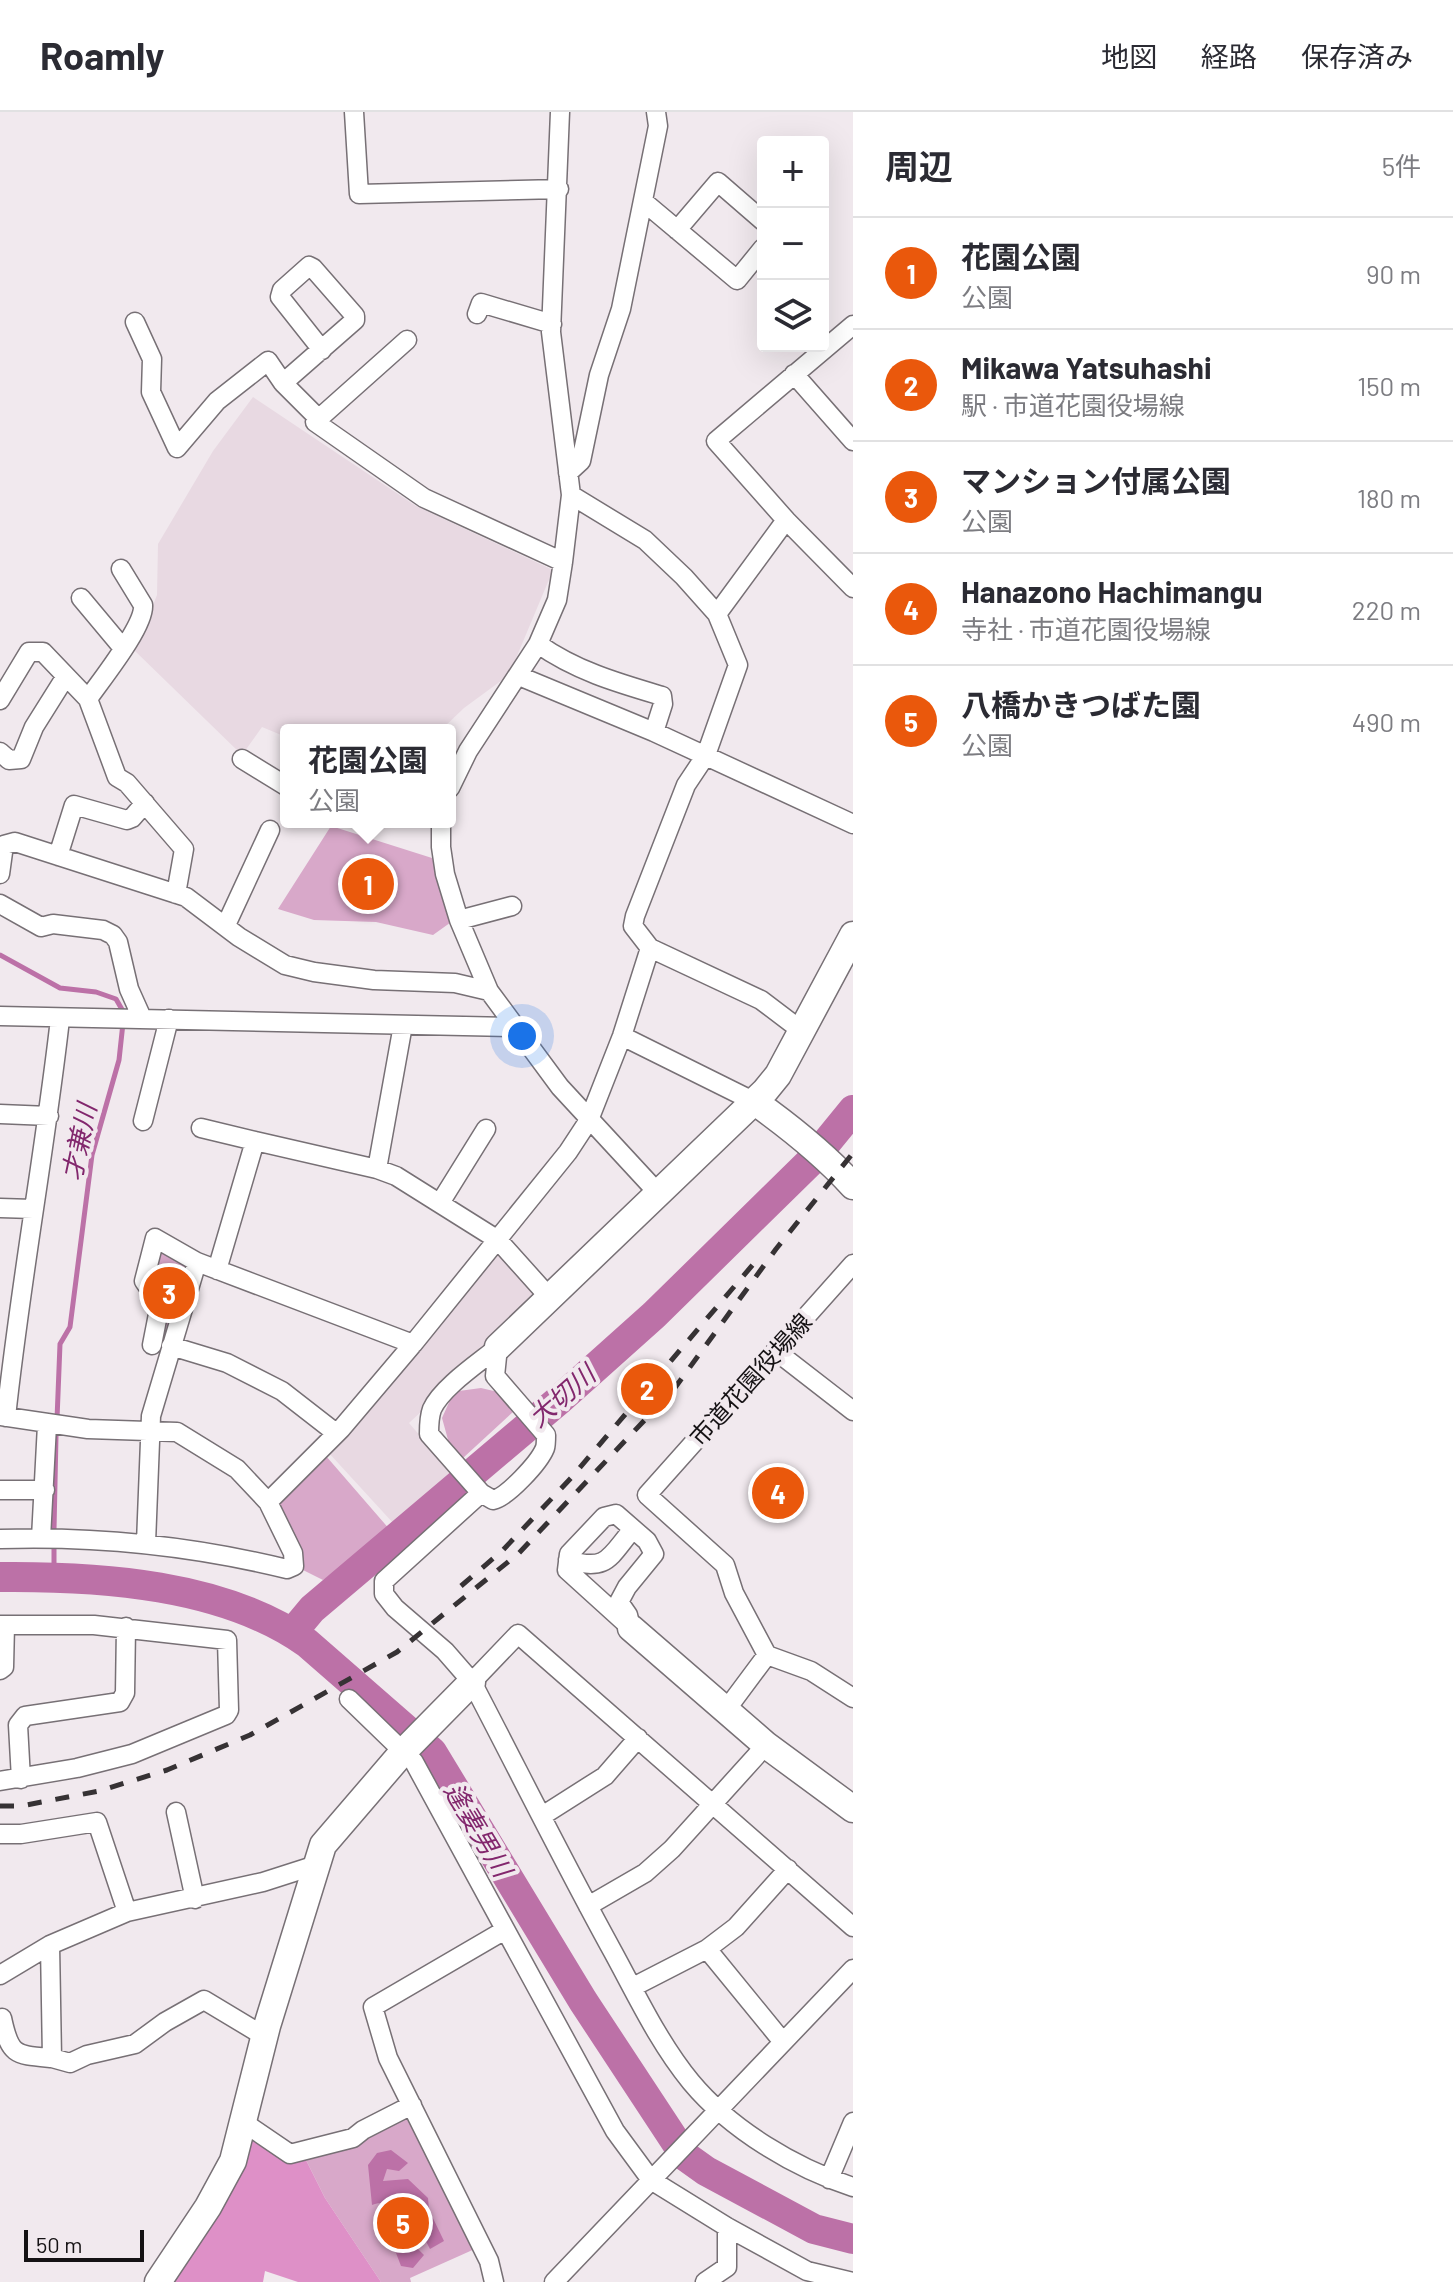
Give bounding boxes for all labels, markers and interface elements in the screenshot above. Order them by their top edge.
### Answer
text: Roamly [40,32,164,78]
text: 地図 [1101,39,1157,73]
text: 経路 [1201,39,1257,73]
text: 保存済み [1301,39,1413,73]
map controls [757,136,829,352]
button: + [757,136,829,208]
text: 周辺 [885,145,953,186]
text: 5件 [1382,150,1421,181]
button: − [757,208,829,280]
text: 花園公園 [961,238,1081,274]
text: 1 [906,258,916,289]
text: 90 m [1366,258,1421,289]
button: layers [757,280,829,352]
text: 公園 [961,281,1013,312]
text: Mikawa Yatsuhashi [961,349,1212,385]
text: 2 [904,370,918,401]
text: 150 m [1357,370,1421,401]
text: 駅 · 市道花園役場線 [961,389,1185,420]
text: マンション付属公園 [961,462,1231,498]
text: 3 [904,482,918,513]
text: 180 m [1357,482,1421,513]
text: 公園 [961,505,1013,536]
text: Hanazono Hachimangu [961,573,1263,609]
text: 4 [903,594,919,625]
text: 220 m [1352,594,1421,625]
text: 寺社 · 市道花園役場線 [961,613,1211,644]
text: 八橋かきつばた園 [961,686,1201,722]
text: 5 [904,706,918,737]
text: 490 m [1352,706,1421,737]
popup [280,724,456,828]
text: 公園 [961,729,1013,760]
text: 花園公園 [308,741,428,777]
text: 公園 [308,784,360,815]
pin: 1 [342,854,394,914]
your location [502,1016,542,1056]
water label: 才兼川 [55,1098,102,1183]
pin: 3 [143,1263,195,1323]
street label: 市道花園役場線 [683,1307,817,1451]
water label: 大切川 [521,1356,603,1432]
pin: 2 [621,1359,673,1419]
pin: 4 [752,1463,804,1523]
water label: 逢妻男川 [439,1776,521,1884]
pin: 5 [377,2193,429,2253]
scale bar [24,2226,144,2262]
text: 50 m [36,2231,82,2257]

